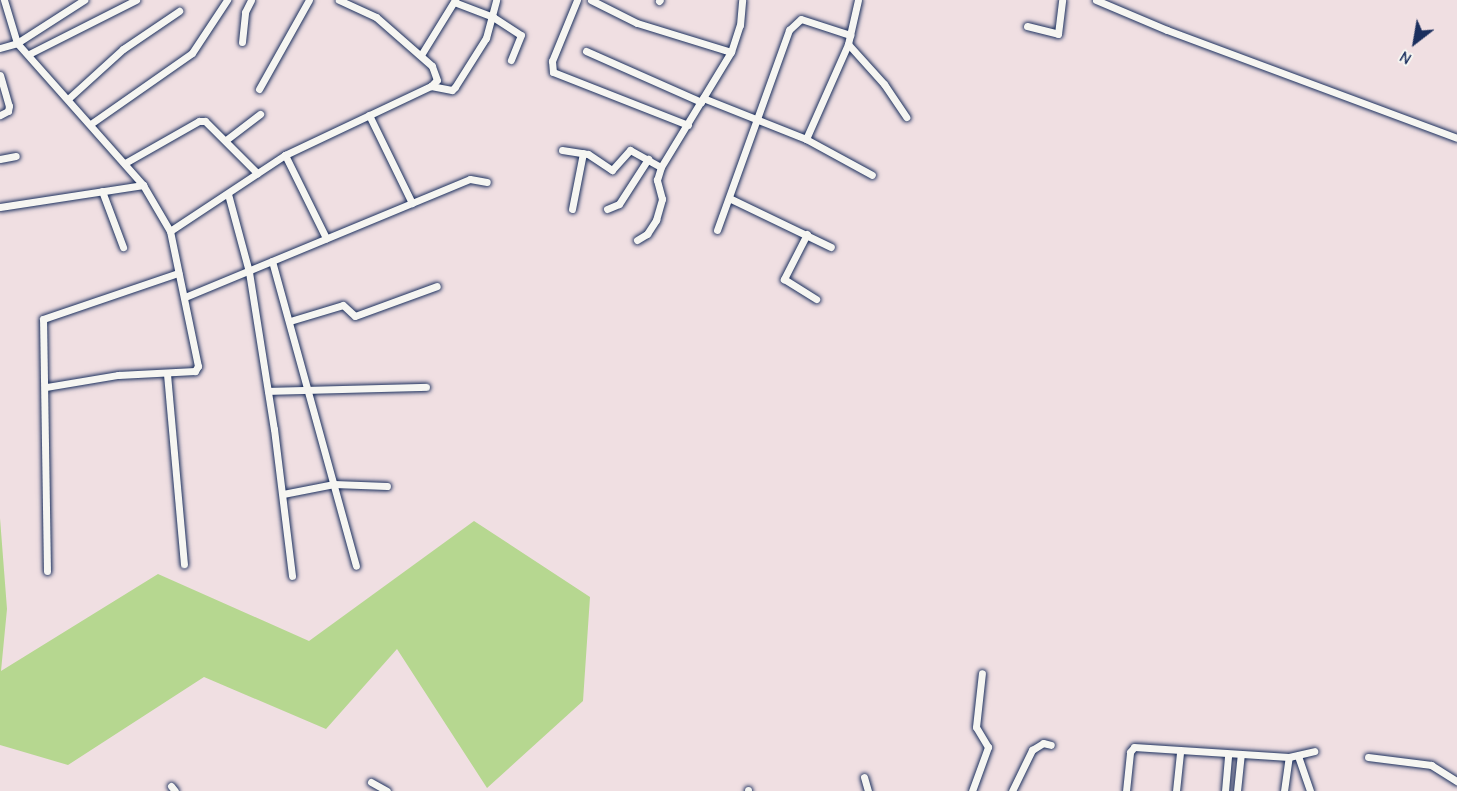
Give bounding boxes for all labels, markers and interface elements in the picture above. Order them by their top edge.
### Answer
north arrow [1385,12,1445,72]
text: N [1397,47,1415,68]

